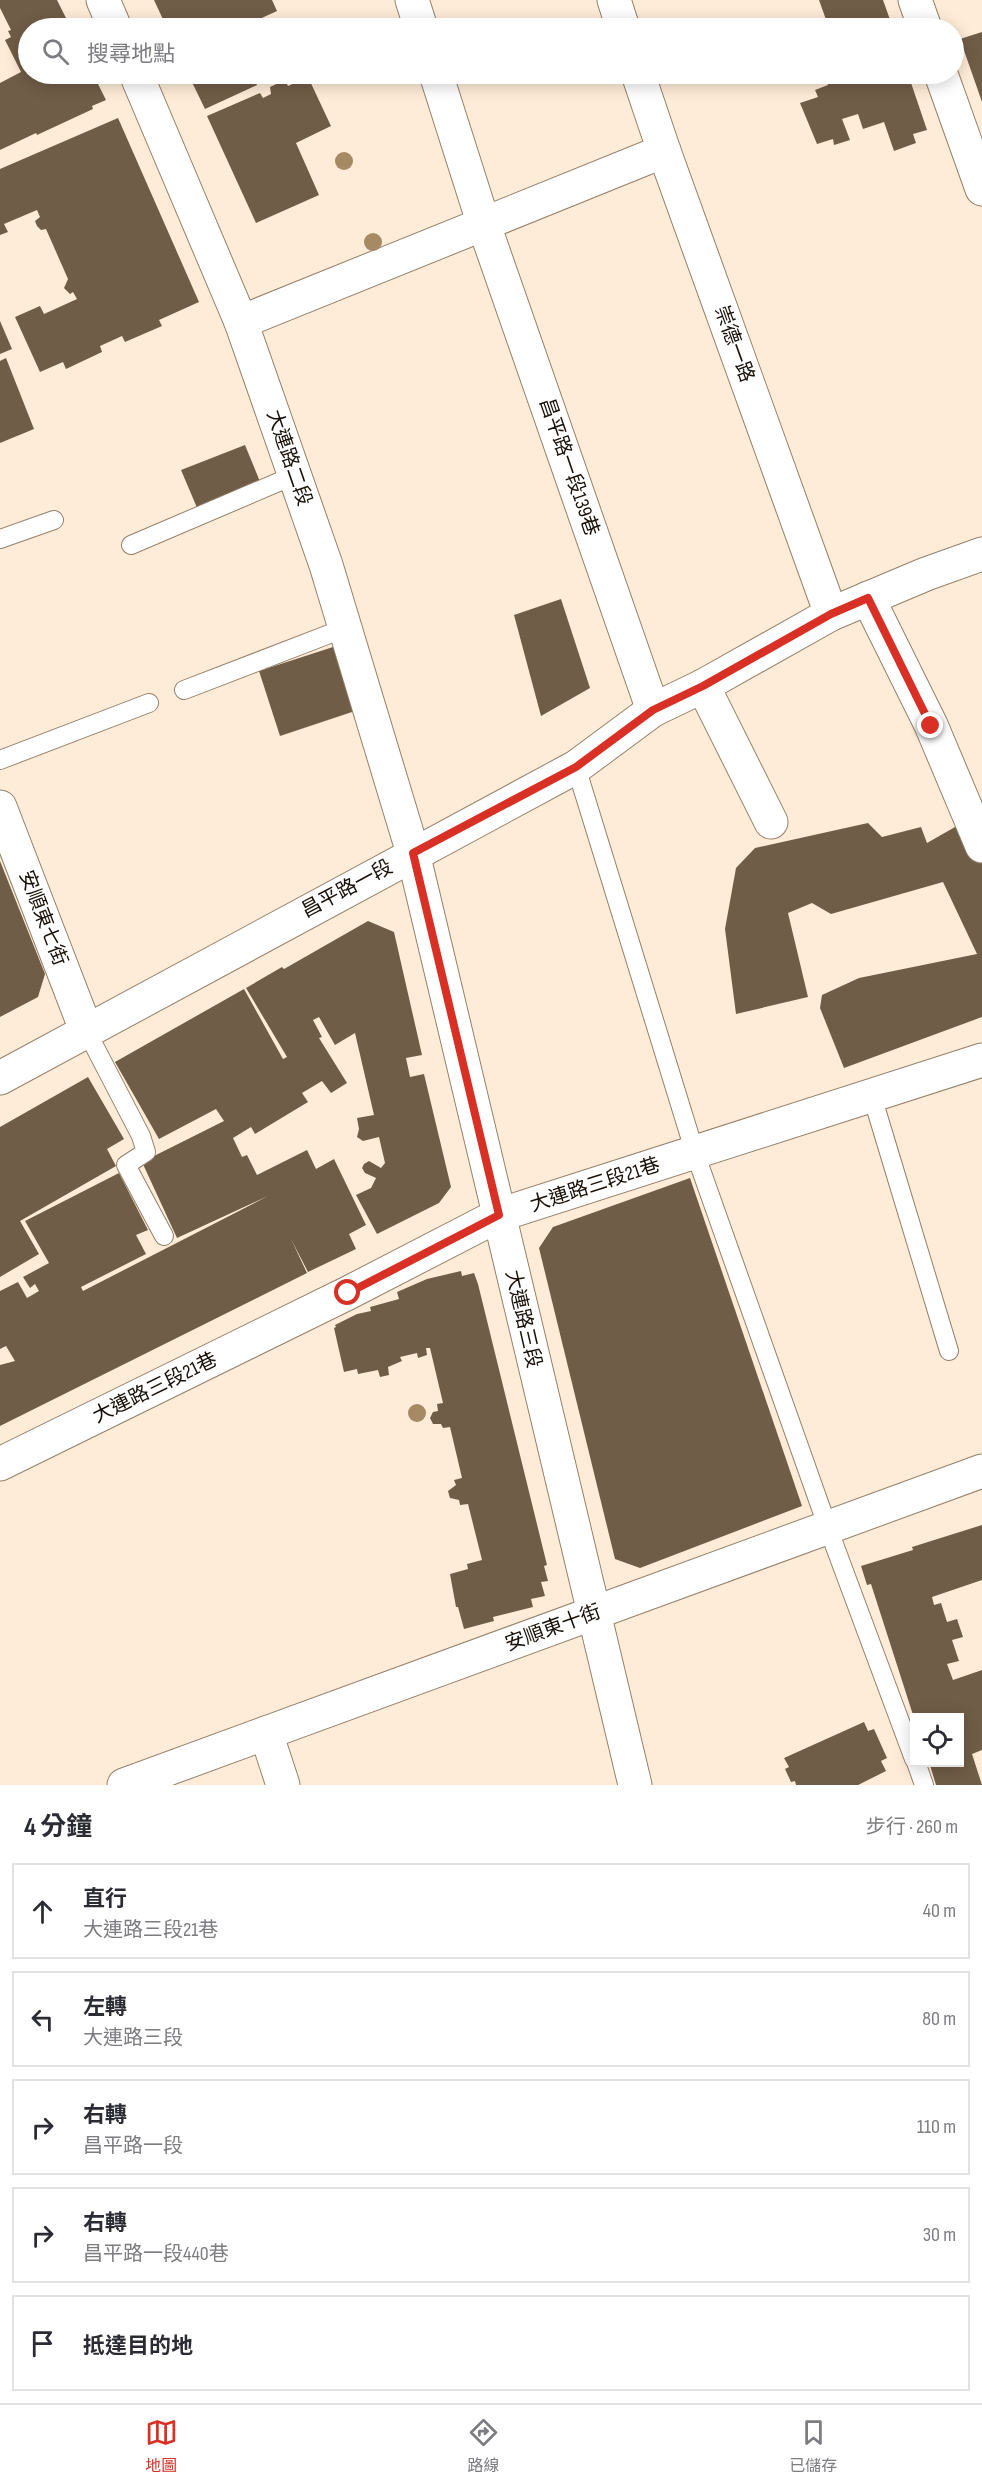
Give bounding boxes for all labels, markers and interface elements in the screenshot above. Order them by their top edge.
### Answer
search box [18,18,964,84]
icon: search [39,35,72,68]
text: 搜尋地點 [87,41,175,68]
street label: 崇德一路 [709,302,759,386]
street label: 昌平路一段139巷 [534,395,604,539]
street label: 大連路二段 [261,407,317,509]
route end [917,712,943,738]
street label: 昌平路一段 [297,855,397,923]
street label: 安順東七街 [14,867,72,969]
street label: 大連路三段21巷 [527,1153,663,1217]
street label: 大連路三段 [500,1268,546,1370]
route start [334,1279,360,1305]
street label: 大連路三段21巷 [89,1348,221,1428]
street label: 安順東十街 [502,1600,604,1656]
map controls [910,1713,964,1767]
button: locate [910,1713,964,1767]
text: 4 分鐘 [24,1812,92,1843]
text: 步行 · 260 m [866,1815,958,1839]
text: 直行 [83,1886,127,1913]
icon: ahead [26,1895,59,1928]
text: 40 m [923,1899,956,1923]
text: 大連路三段21巷 [83,1918,218,1942]
text: 左轉 [83,1994,127,2021]
icon: left [26,2003,59,2036]
text: 80 m [922,2007,956,2031]
text: 大連路三段 [83,2026,183,2050]
text: 右轉 [83,2102,127,2129]
icon: right [26,2111,59,2144]
text: 110 m [917,2115,956,2139]
text: 昌平路一段 [83,2134,183,2158]
text: 右轉 [83,2210,127,2237]
icon: right [26,2219,59,2252]
text: 30 m [923,2223,956,2247]
text: 昌平路一段440巷 [83,2242,229,2266]
icon: arrive [26,2327,59,2360]
text: 抵達目的地 [83,2333,193,2360]
tab: 地圖 [145,2416,178,2476]
tab: 路線 [467,2416,500,2476]
tab: 已儲存 [789,2416,837,2476]

